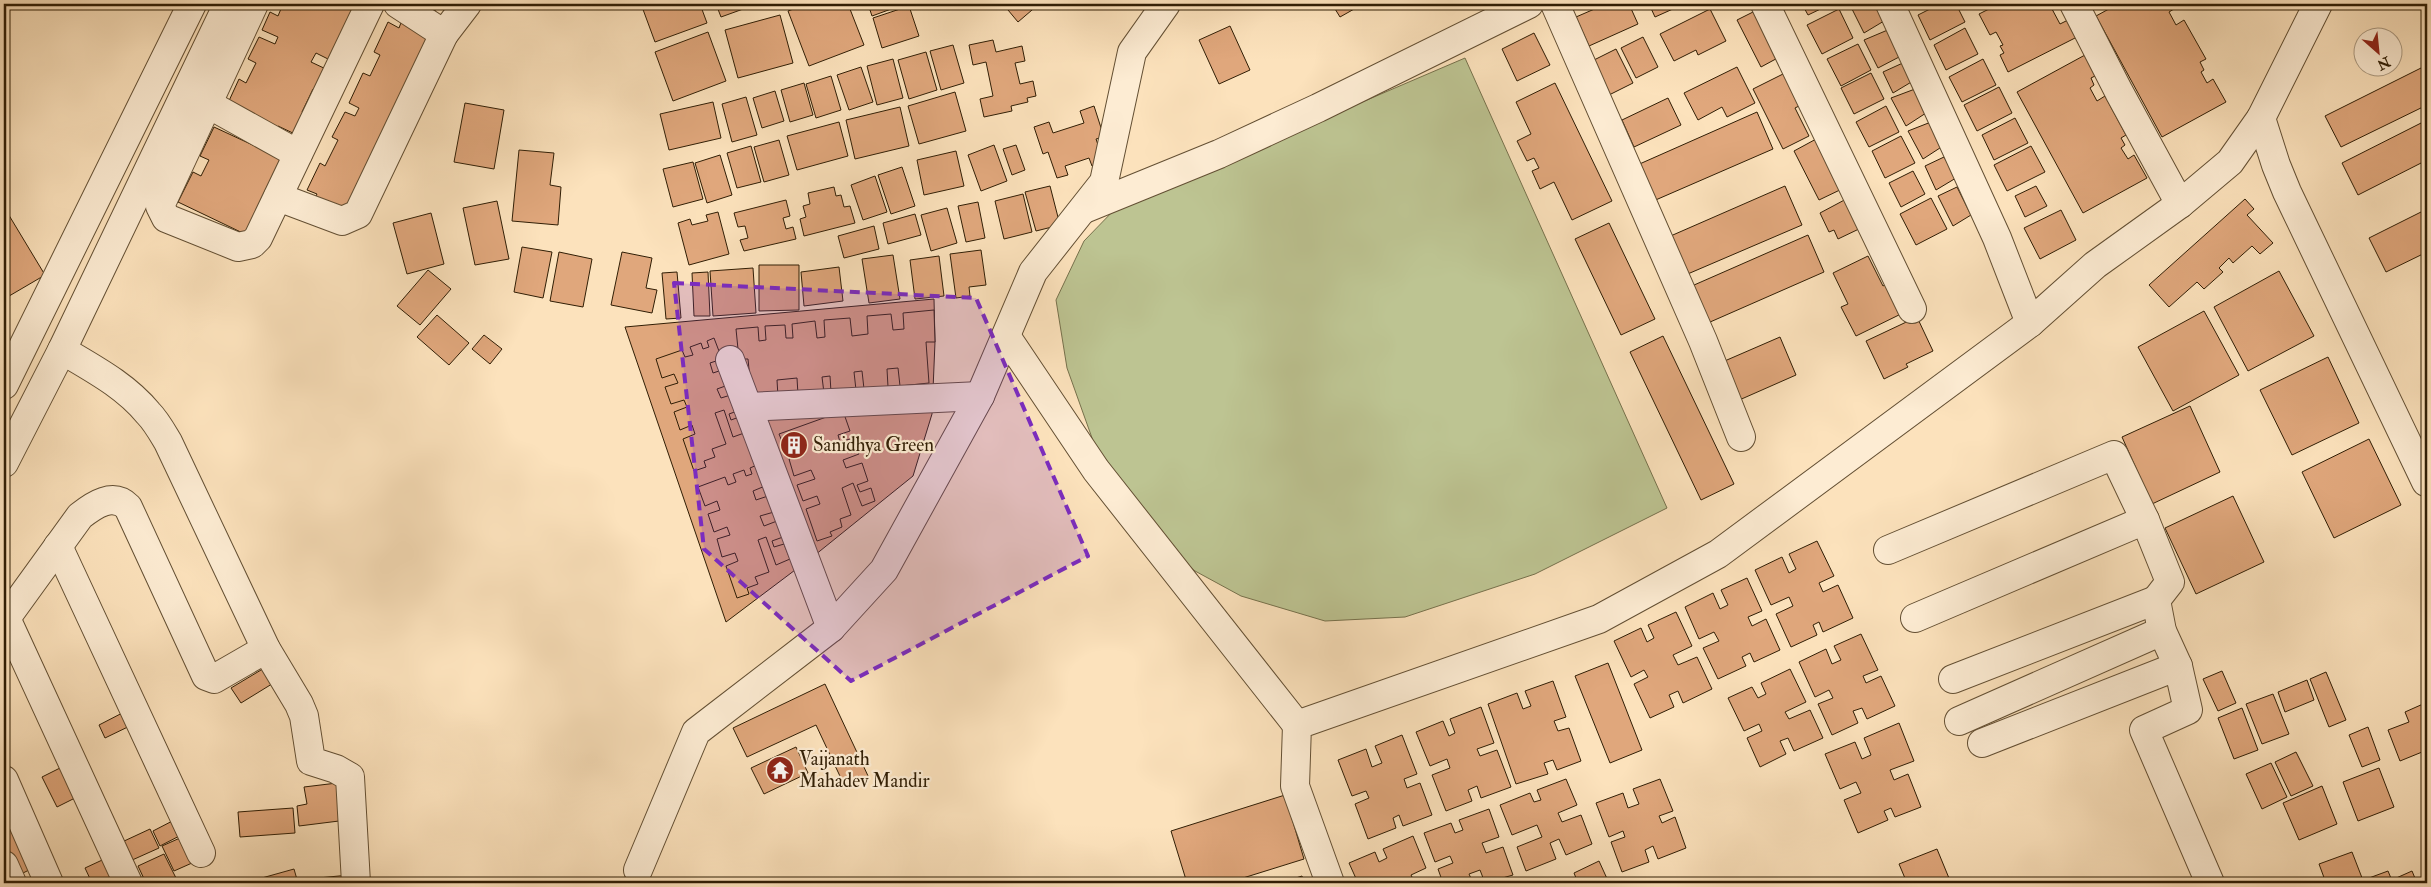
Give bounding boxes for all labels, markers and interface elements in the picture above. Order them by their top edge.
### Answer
north arrow [2354,28,2404,78]
text: N [2374,52,2394,74]
building icon: Sanidhya Green [779,430,809,460]
place label: Sanidhya Green [813,433,934,457]
place label: Vaijanath Mahadev Mandir [799,747,930,793]
temple icon: Vaijanath Mahadev Mandir [765,755,795,785]

